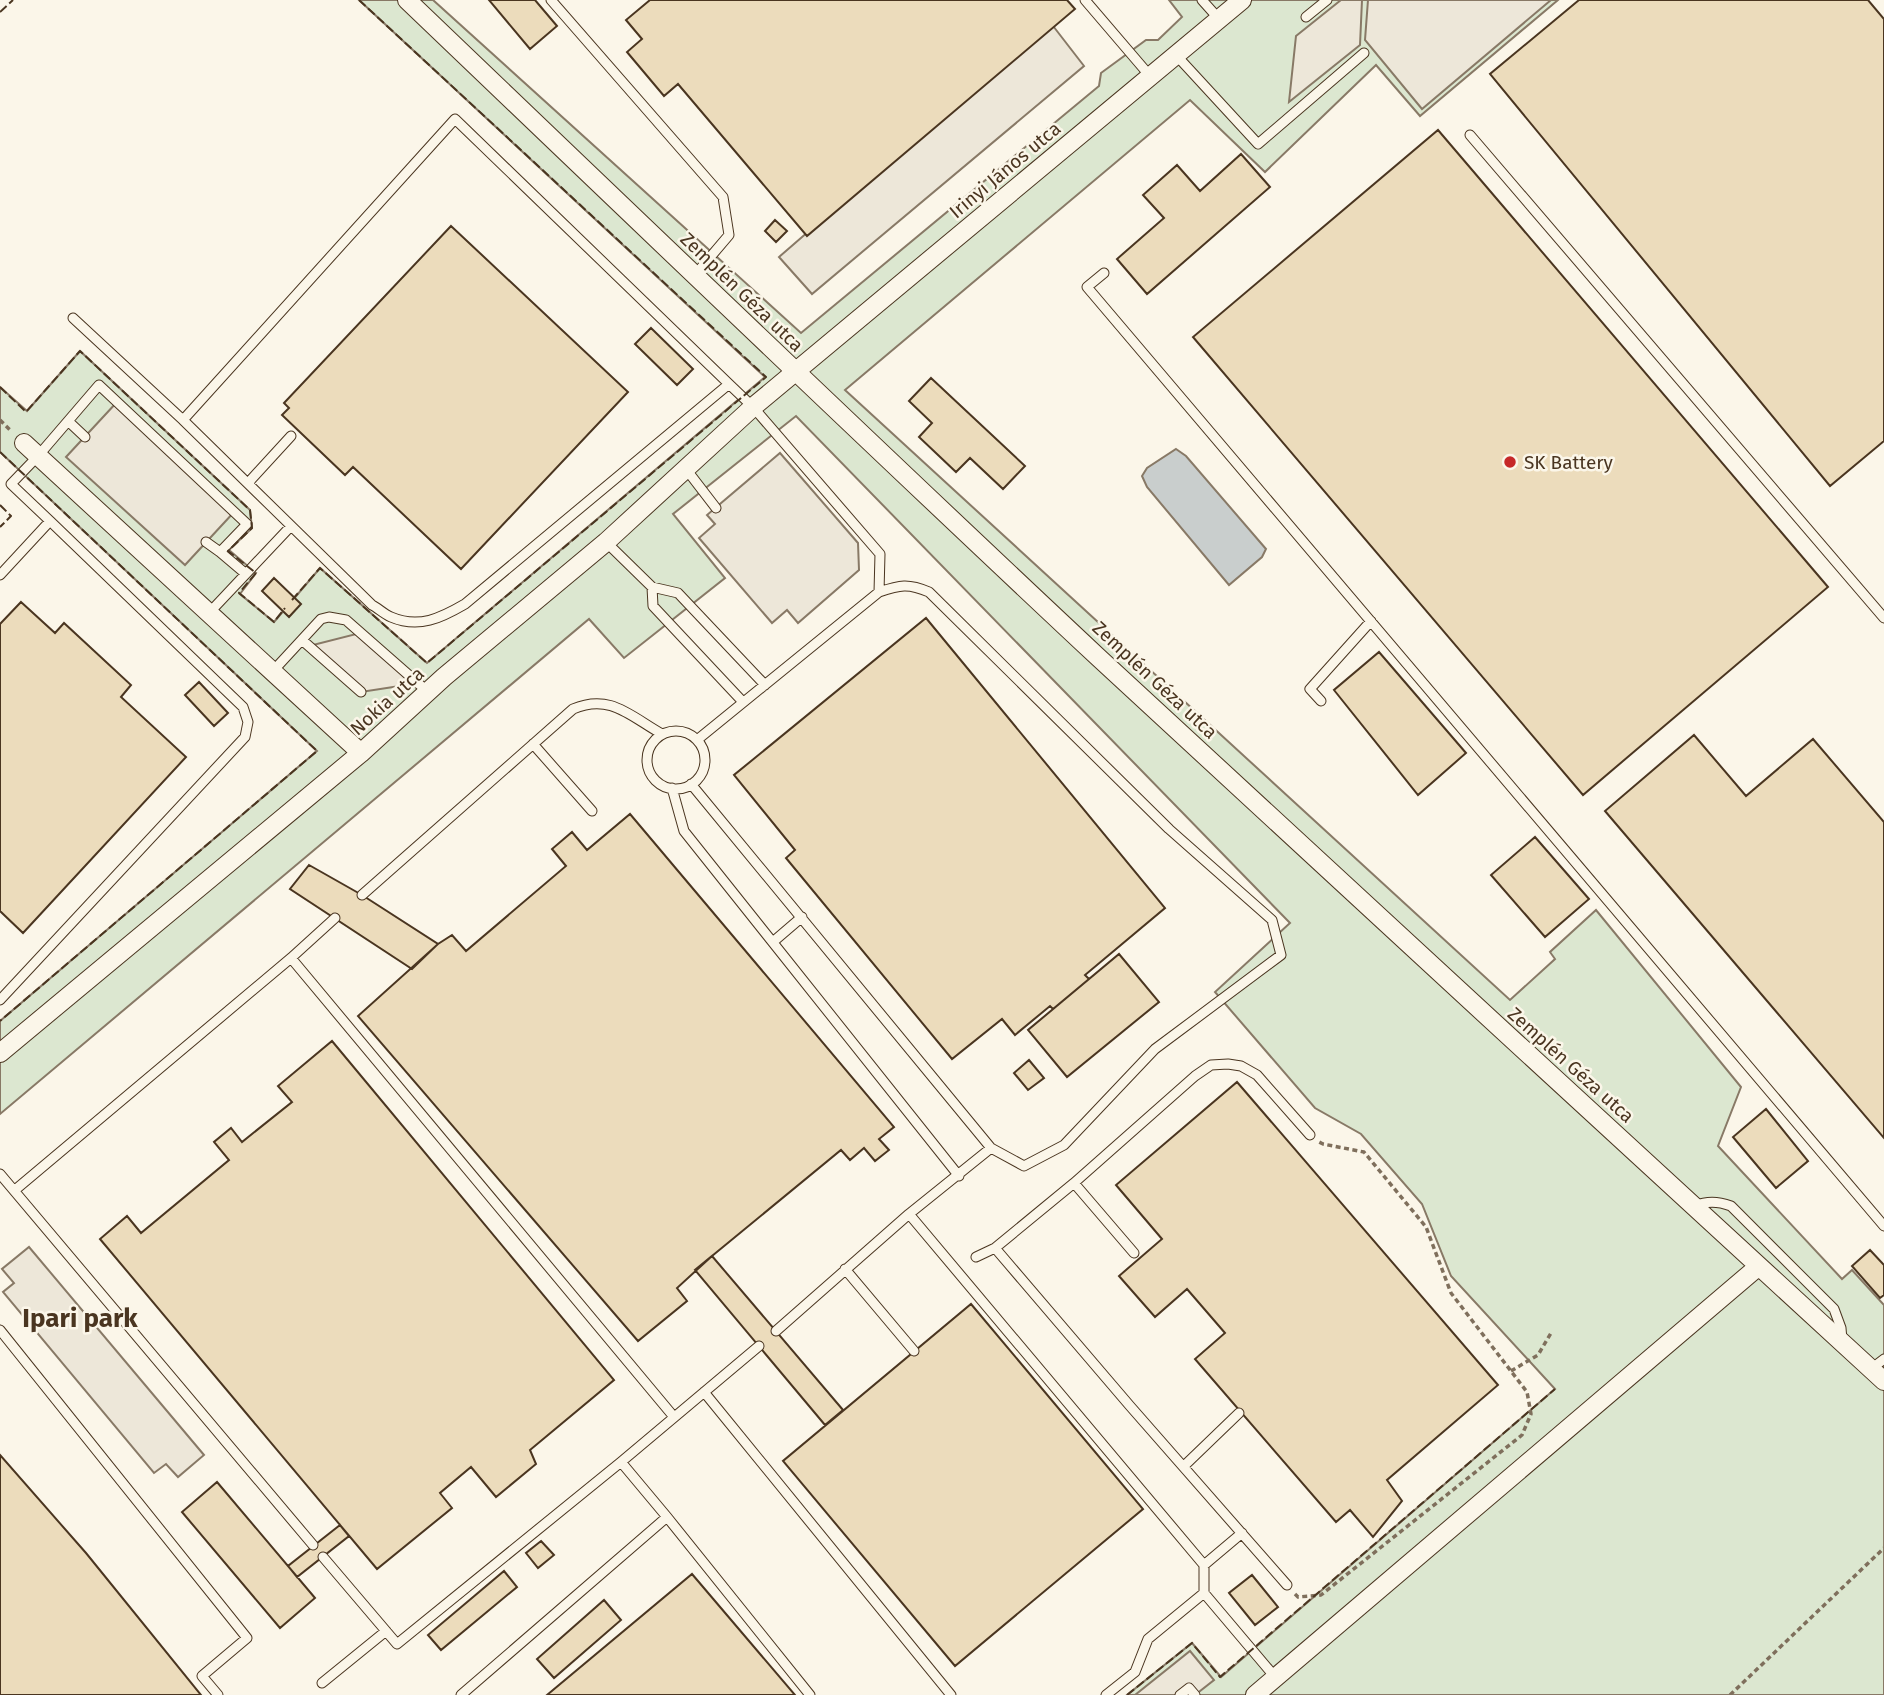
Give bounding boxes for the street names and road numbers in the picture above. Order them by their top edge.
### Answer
street label: Irinyi János utca [945,117,1065,223]
street label: Zemplén Géza utca [676,227,808,357]
street label: Zemplén Géza utca [1088,616,1222,744]
street label: Nokia utca [345,662,429,740]
street label: Zemplén Géza utca [1503,1002,1639,1128]

